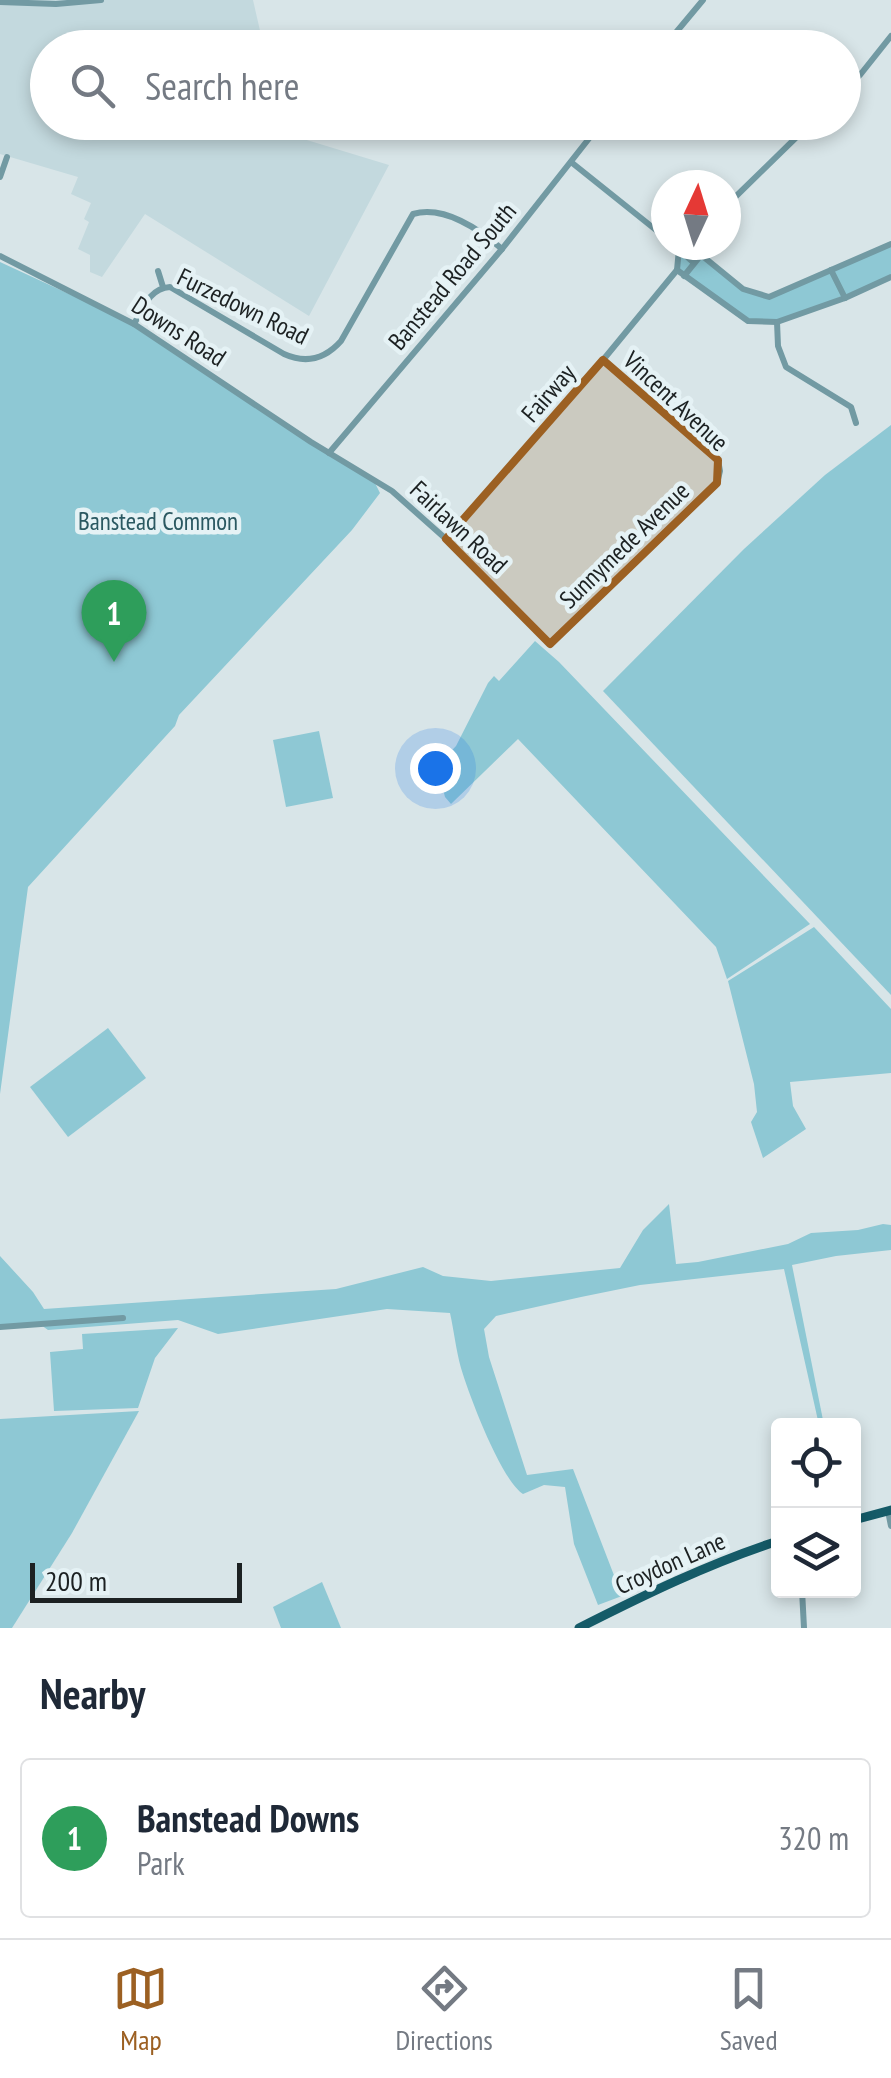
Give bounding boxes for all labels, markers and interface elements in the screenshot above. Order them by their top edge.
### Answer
search box [30,30,861,140]
icon: search [65,58,120,113]
text: Search here [145,61,299,110]
north arrow [651,170,741,260]
street label: Banstead Road South [381,196,523,356]
street label: Furzedown Road [172,260,314,352]
street label: Downs Road [126,289,232,373]
street label: Vincent Avenue [616,343,735,458]
street label: Fairway [514,357,582,429]
street label: Fairlawn Road [403,474,515,580]
street label: Sunnymede Avenue [552,475,696,615]
park label: Banstead Common [78,505,238,537]
pin: 1 [82,580,146,662]
your location [410,743,461,794]
map controls [771,1418,861,1598]
button: locate [771,1418,861,1508]
button: layers [771,1508,861,1598]
street label: Croydon Lane [610,1525,730,1601]
scale bar [30,1558,242,1602]
text: 200 m [45,1562,107,1599]
text: Nearby [40,1666,145,1721]
text: Banstead Downs [137,1793,359,1842]
text: 1 [67,1817,82,1859]
text: 320 m [778,1817,849,1859]
text: Park [137,1842,185,1884]
tab: Map [113,1961,168,2058]
tab: Directions [395,1961,493,2058]
tab: Saved [720,1961,778,2058]

